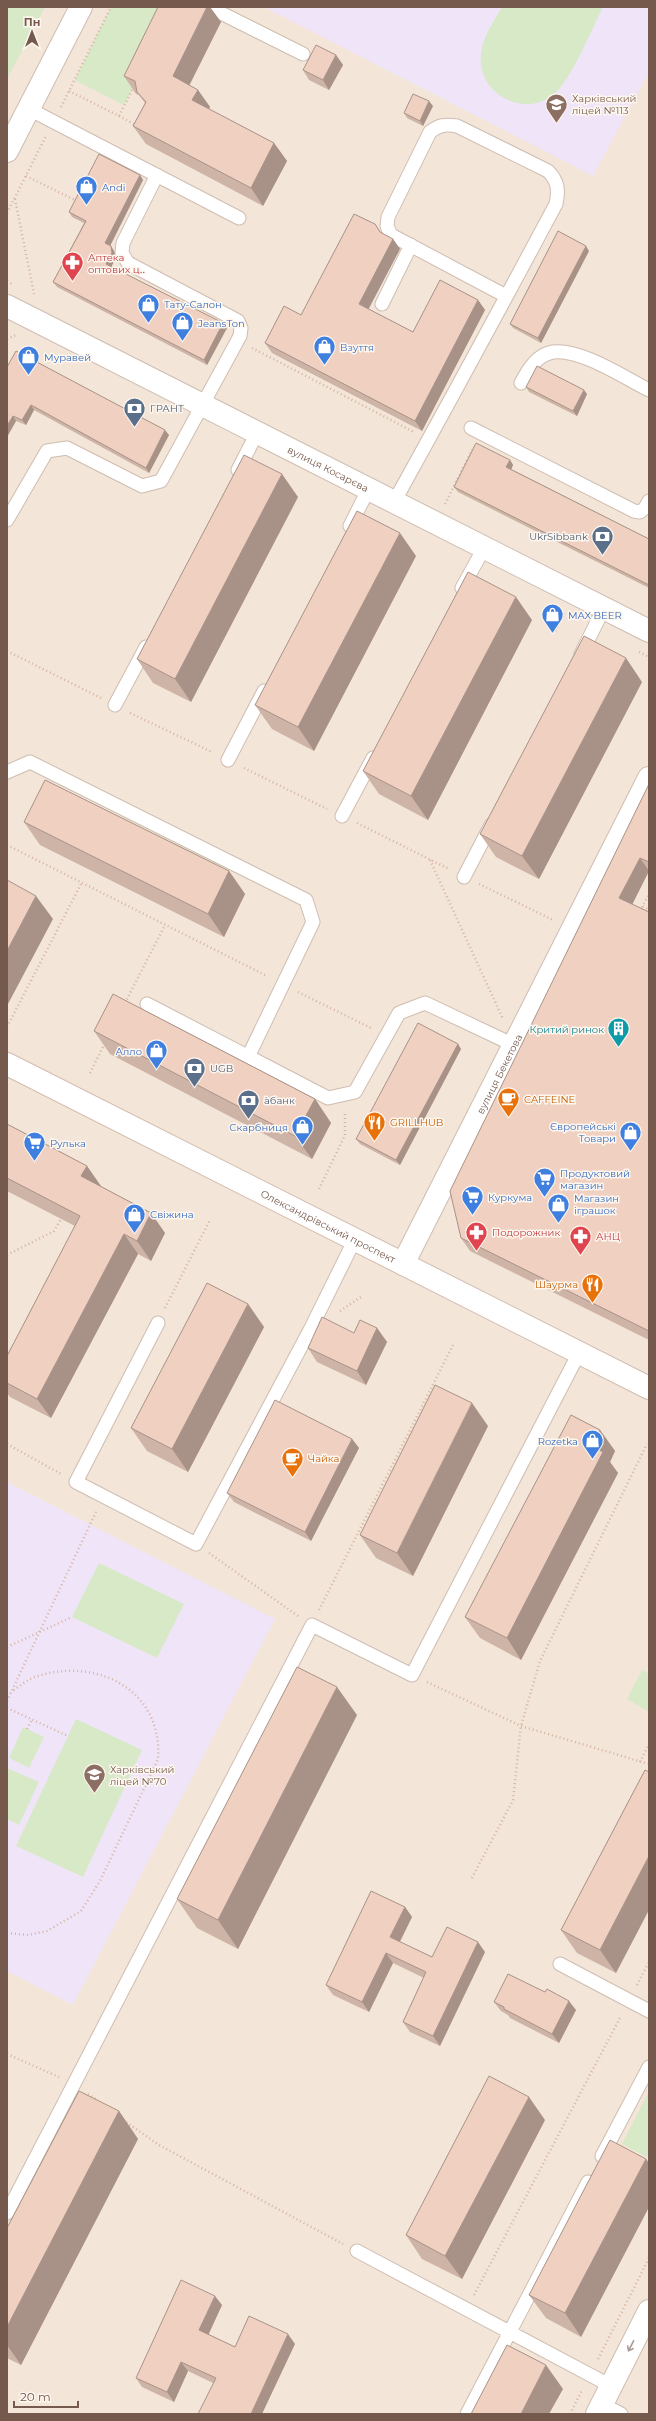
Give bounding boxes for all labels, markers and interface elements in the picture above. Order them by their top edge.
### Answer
north arrow [12,12,52,52]
text: Пн [24,15,40,29]
school or university icon: Харківський ліцей №113 [544,91,570,124]
place label: Харківський ліцей №113 [572,92,636,117]
shop icon: Andi [74,174,100,207]
place label: Andi [102,181,125,194]
pharmacy icon: Аптека оптових ц‥ [59,250,85,283]
place label: Аптека оптових ц‥ [88,251,145,276]
shop icon: Тату-Салон [135,291,161,324]
place label: Тату-Салон [164,298,222,311]
shop icon: JeansTon [170,310,196,343]
place label: JeansTon [197,317,245,330]
shop icon: Взуття [311,334,337,367]
place label: Взуття [340,341,374,354]
shop icon: Муравей [15,344,41,377]
place label: Муравей [44,351,91,364]
bank icon: ГРАНТ [122,395,148,428]
place label: ГРАНТ [150,402,184,415]
street label: вулиця Косарєва [285,443,371,495]
bank icon: UkrSibbank [590,523,616,556]
place label: UkrSibbank [529,530,588,543]
shop icon: MAX BEER [540,602,566,635]
place label: MAX BEER [568,609,622,622]
building icon: Критий ринок [606,1016,632,1049]
place label: Критий ринок [530,1023,604,1036]
street label: вулиця Бекетова [474,1032,525,1116]
shop icon: Алло [144,1038,170,1071]
place label: Алло [116,1045,142,1058]
bank icon: UGB [181,1055,207,1088]
place label: UGB [210,1062,233,1075]
cafe icon: CAFFEINE [496,1086,522,1119]
bank icon: а̀банк [235,1087,261,1120]
place label: CAFFEINE [524,1093,576,1106]
place label: а̀банк [264,1094,295,1107]
restaurant icon: GRILLHUB [361,1109,387,1142]
shop icon: Скарбниця [290,1114,316,1147]
place label: GRILLHUB [390,1116,443,1129]
shop icon: Європейські Товари [618,1119,644,1152]
place label: Європейські Товари [550,1120,616,1145]
place label: Скарбниця [229,1121,288,1134]
supermarket icon: Рулька [22,1130,48,1163]
place label: Рулька [50,1137,86,1150]
supermarket icon: Продуктовий магазин [531,1166,557,1199]
place label: Продуктовий магазин [560,1167,630,1192]
supermarket icon: Куркума [459,1184,485,1217]
street label: Олександрівський проспект [259,1187,398,1266]
place label: Куркума [488,1191,532,1204]
shop icon: Магазин іграшок [546,1191,572,1224]
place label: Магазин іграшок [574,1192,619,1217]
shop icon: Свіжина [121,1201,147,1234]
place label: Свіжина [150,1208,194,1221]
pharmacy icon: Подорожник [464,1219,490,1252]
pharmacy icon: АНЦ [567,1223,593,1256]
place label: Подорожник [492,1226,560,1239]
place label: АНЦ [596,1230,620,1243]
restaurant icon: Шаурма [580,1271,606,1304]
place label: Шаурма [535,1278,578,1291]
shop icon: Rozetka [580,1428,606,1461]
place label: Rozetka [538,1435,578,1448]
cafe icon: Чайка [280,1445,306,1478]
place label: Чайка [308,1452,339,1465]
school or university icon: Харківський ліцей №70 [82,1762,108,1795]
place label: Харківський ліцей №70 [110,1763,174,1788]
one-way arrow [627,2339,635,2351]
scale bar [14,2383,78,2409]
text: 20 m [20,2389,51,2404]

